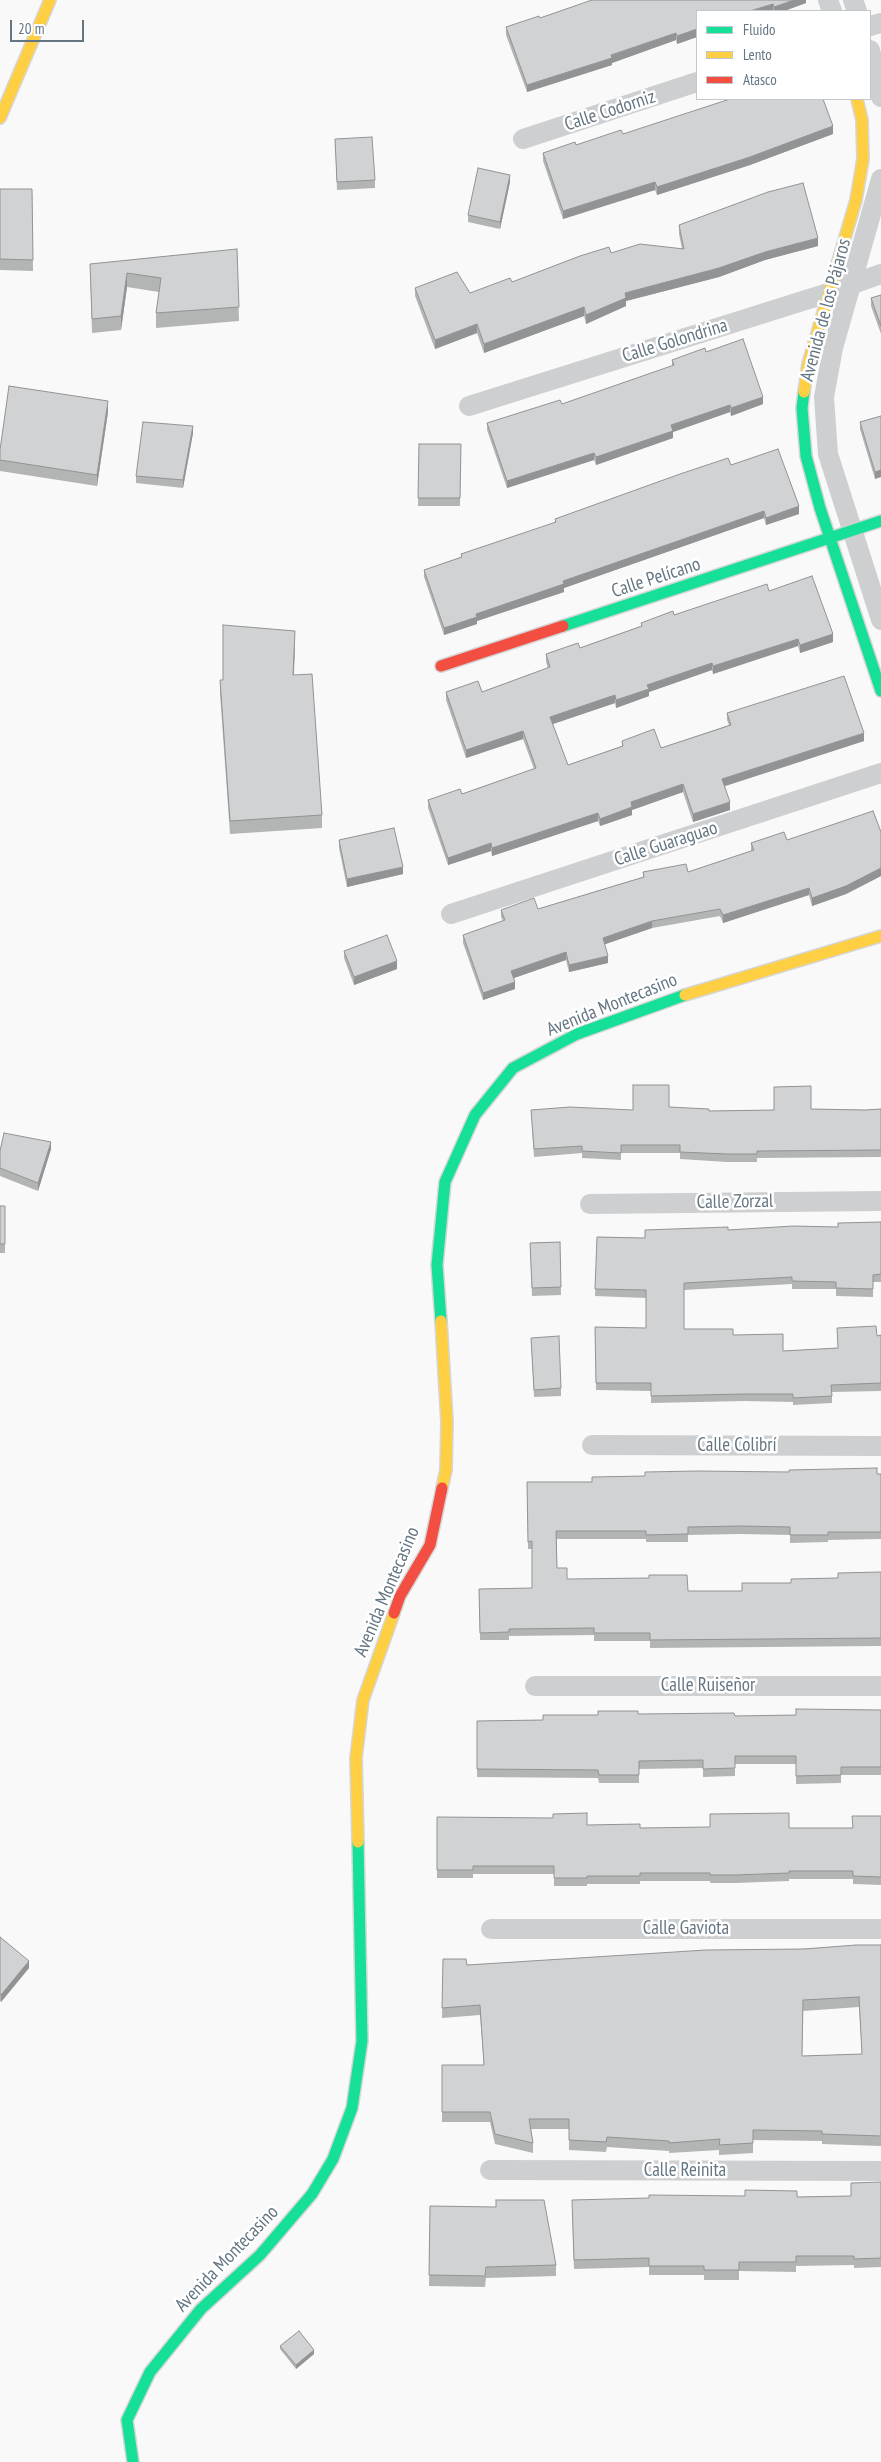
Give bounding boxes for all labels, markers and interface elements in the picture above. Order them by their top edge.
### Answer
scale bar [12,10,86,42]
legend [696,10,871,100]
text: 20 m [18,19,44,38]
text: Fluido [743,20,775,39]
text: Lento [743,45,772,64]
text: Atasco [743,70,777,89]
street label: Calle Codorniz [562,86,658,136]
street label: Avenida de los Pájaros [796,236,856,384]
street label: Calle Golondrina [620,314,730,368]
street label: Calle Pelícano [609,553,703,603]
street label: Calle Guaraguao [612,817,720,871]
street label: Avenida Montecasino [543,968,681,1042]
street label: Calle Zorzal [696,1190,774,1214]
street label: Calle Colibrí [697,1435,777,1457]
street label: Avenida Montecasino [349,1524,425,1660]
street label: Calle Ruiseñor [661,1675,755,1697]
street label: Calle Gaviota [643,1918,729,1940]
street label: Calle Reinita [644,2160,726,2182]
street label: Avenida Montecasino [171,2201,283,2317]

